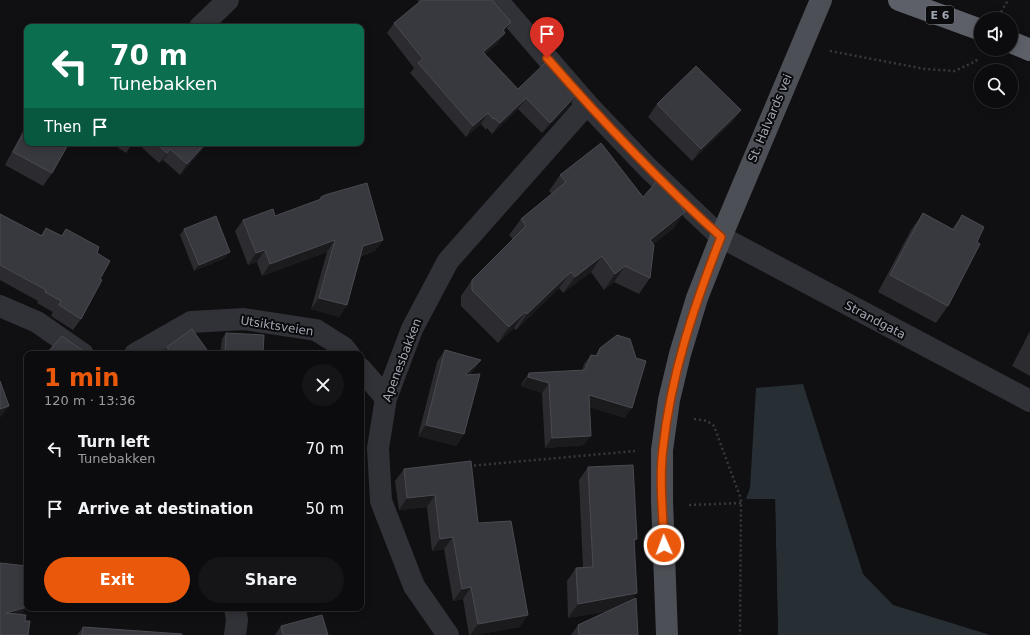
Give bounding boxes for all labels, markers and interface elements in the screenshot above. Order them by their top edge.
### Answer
road number: E 6 [926,6,954,24]
map controls [974,12,1018,108]
button: sound [974,12,1018,56]
pin [530,17,564,58]
icon: arrive [536,23,558,45]
text: 70 m [110,39,188,72]
icon: left [44,40,96,92]
button: search [974,64,1018,108]
street label: St. Halvards vei [745,72,795,164]
text: Tunebakken [110,73,217,94]
icon: arrive [89,116,111,138]
text: Then [44,118,81,136]
street label: Strandgata [842,298,908,342]
street label: Utsiktsveien [239,313,315,339]
street label: Apenesbakken [380,316,424,404]
text: 1 min [44,364,119,392]
button: close [302,364,344,406]
text: 120 m · 13:36 [44,393,135,408]
text: Turn left [78,433,150,451]
icon: left [44,438,66,460]
text: 70 m [306,440,344,458]
text: Tunebakken [78,451,156,466]
icon: arrive [44,498,66,520]
text: Arrive at destination [78,500,253,518]
text: 50 m [306,500,344,518]
position arrow [643,524,685,566]
button: Exit [44,557,190,603]
button: Share [198,557,344,603]

